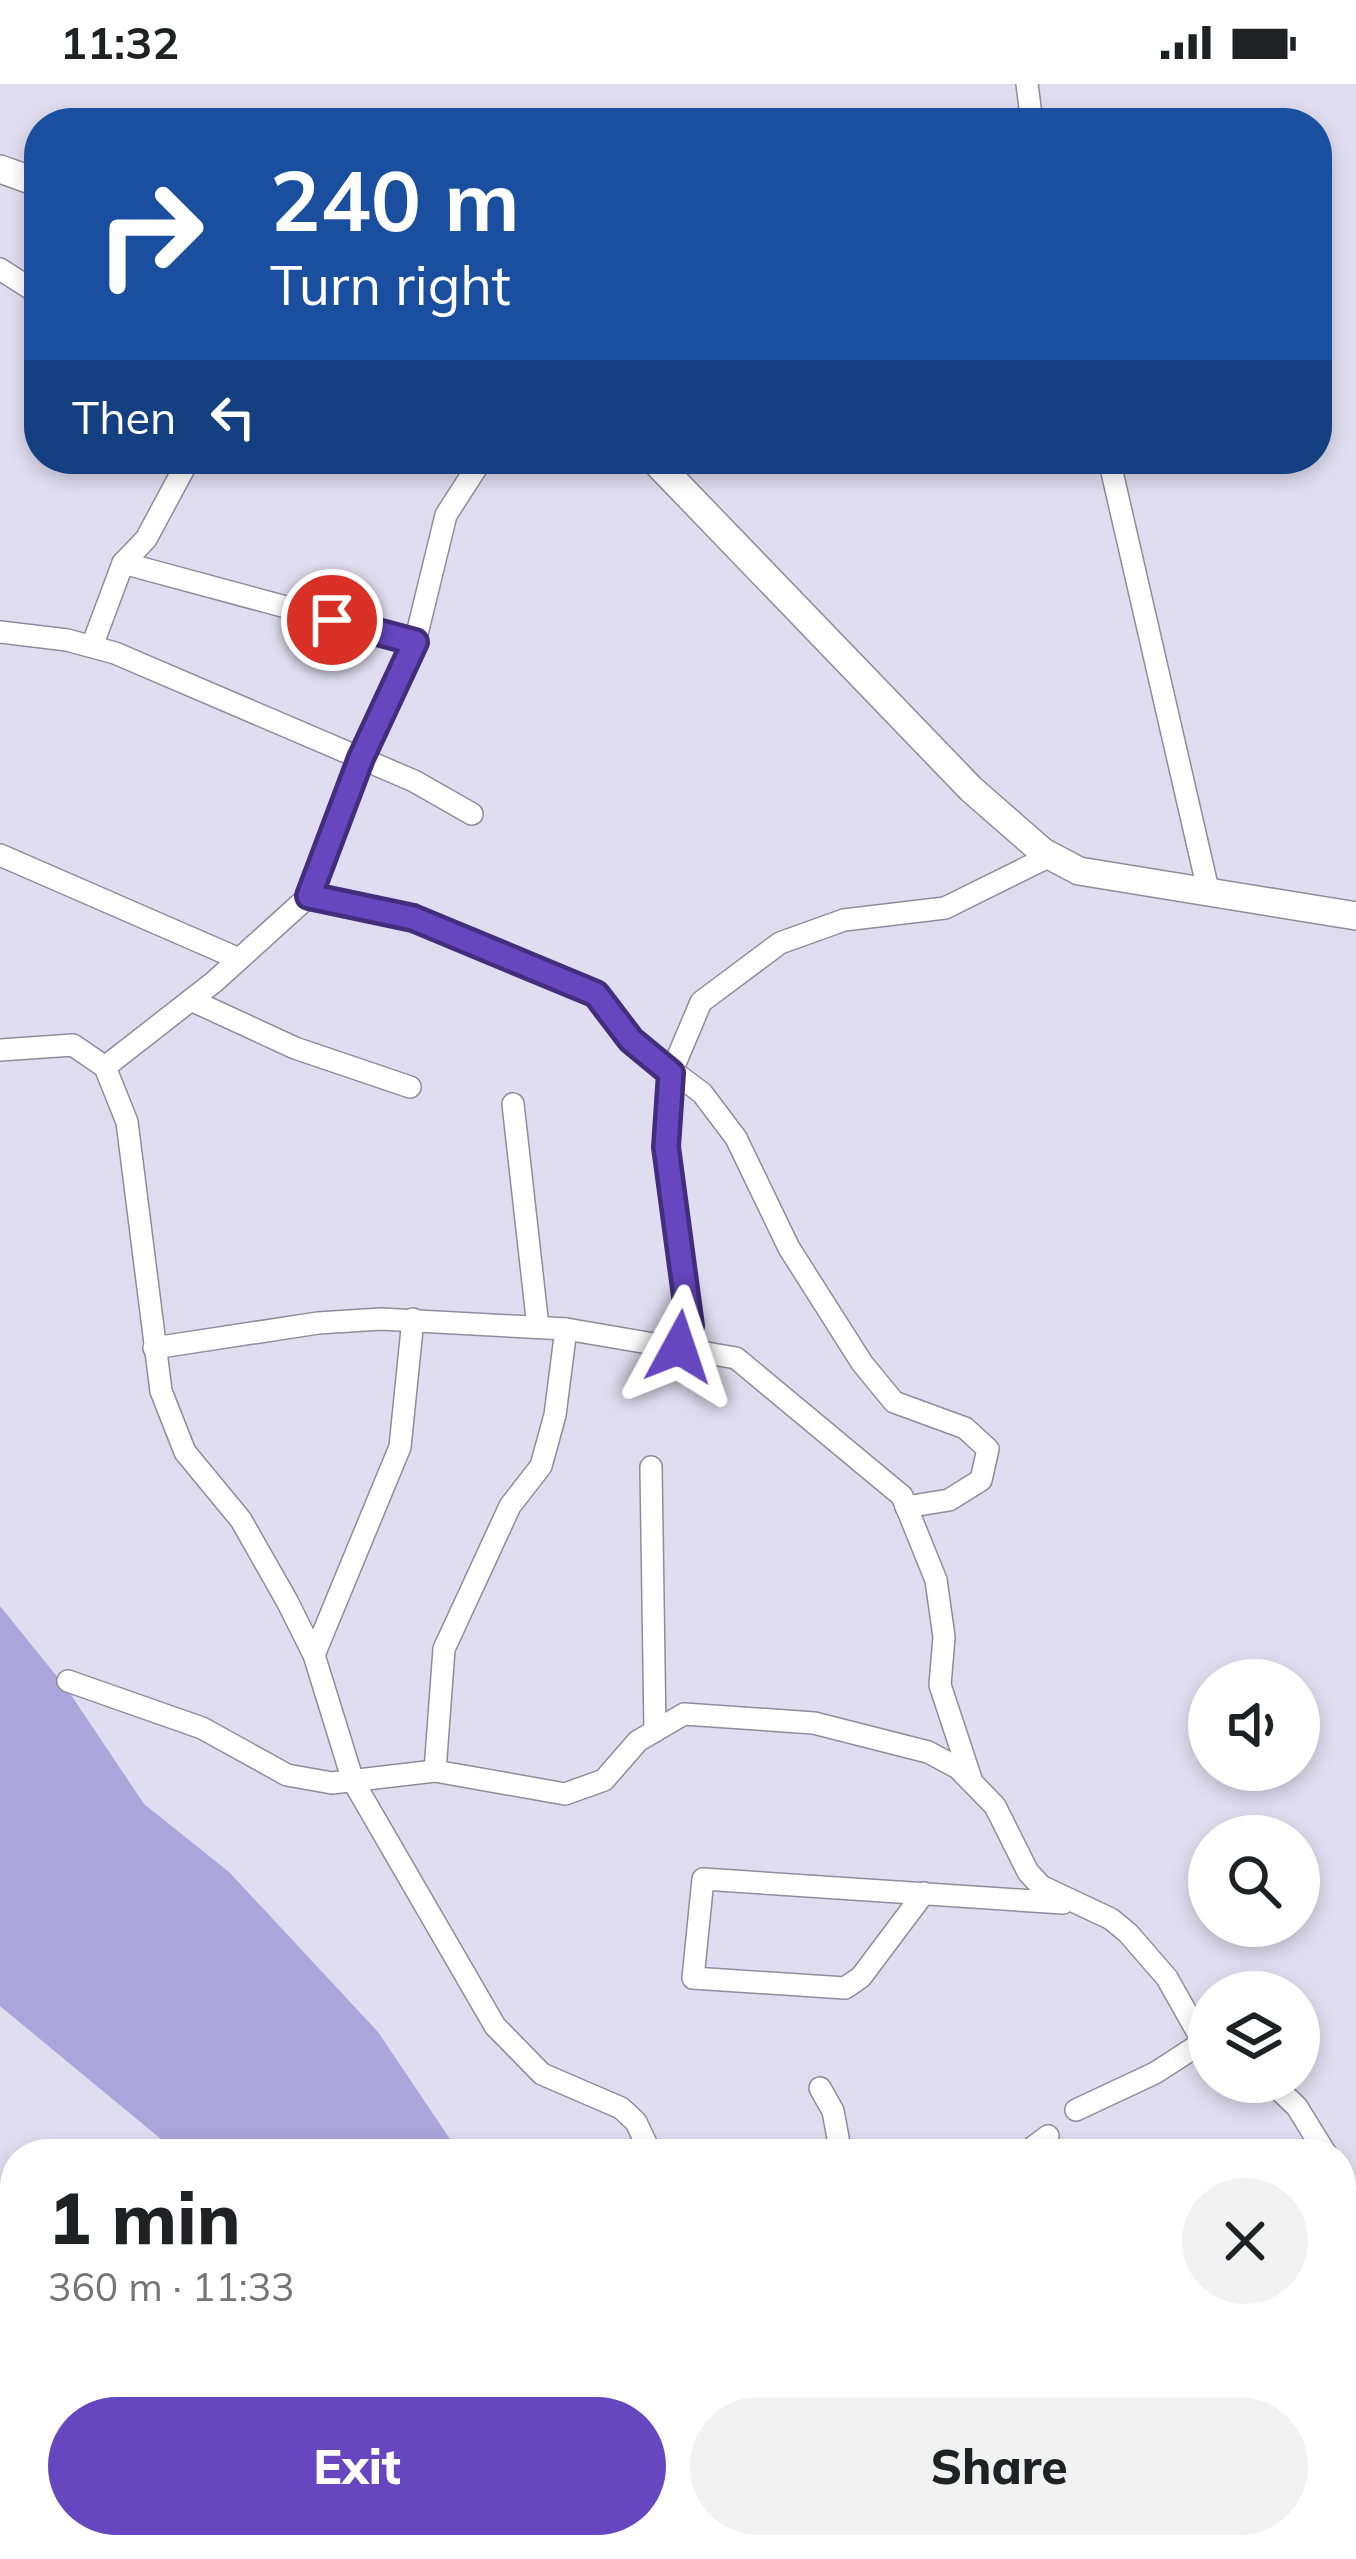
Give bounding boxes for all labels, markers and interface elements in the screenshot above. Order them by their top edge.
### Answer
text: 11:32 [60,14,179,70]
text: 240 m [270,147,520,252]
icon: right [72,156,228,312]
text: Turn right [270,251,511,319]
icon: left [200,384,266,450]
text: Then [72,389,176,445]
pin [281,569,383,671]
icon: arrive [299,587,365,653]
position arrow [616,1284,742,1410]
map controls [1188,1659,1320,2103]
button: sound [1188,1659,1320,1791]
button: search [1188,1815,1320,1947]
button: layers [1188,1971,1320,2103]
text: 1 min [48,2172,241,2262]
button: close [1182,2178,1308,2304]
text: 360 m · 11:33 [48,2262,294,2311]
button: Exit [48,2397,666,2535]
button: Share [690,2397,1308,2535]

